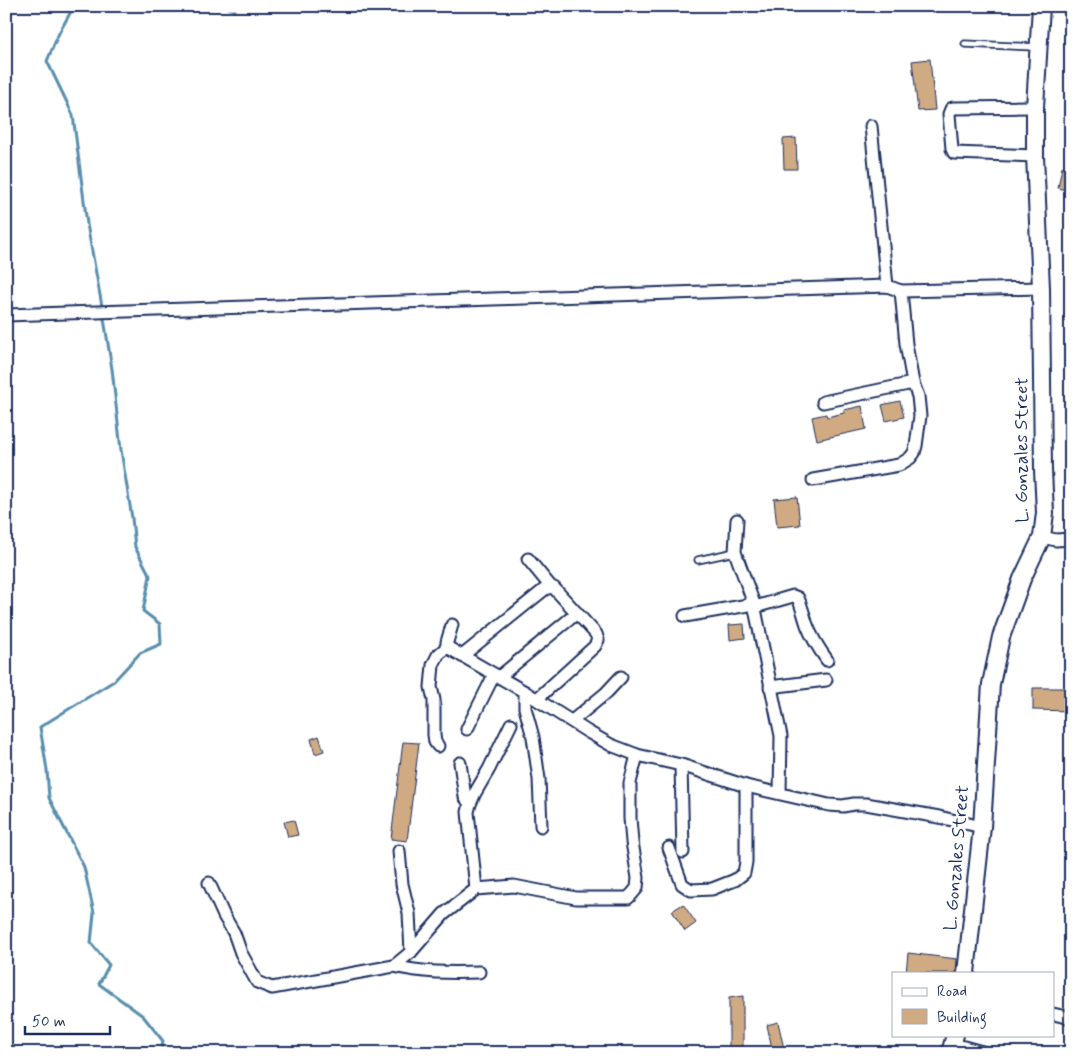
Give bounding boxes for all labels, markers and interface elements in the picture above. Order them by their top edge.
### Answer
street label: L. Gonzales Street [1010,377,1034,523]
street label: L. Gonzales Street [939,784,975,932]
legend [892,972,1054,1036]
text: Road [937,982,967,1002]
scale bar [25,1004,110,1036]
text: Building [937,1008,987,1029]
text: 50 m [32,1012,66,1032]

